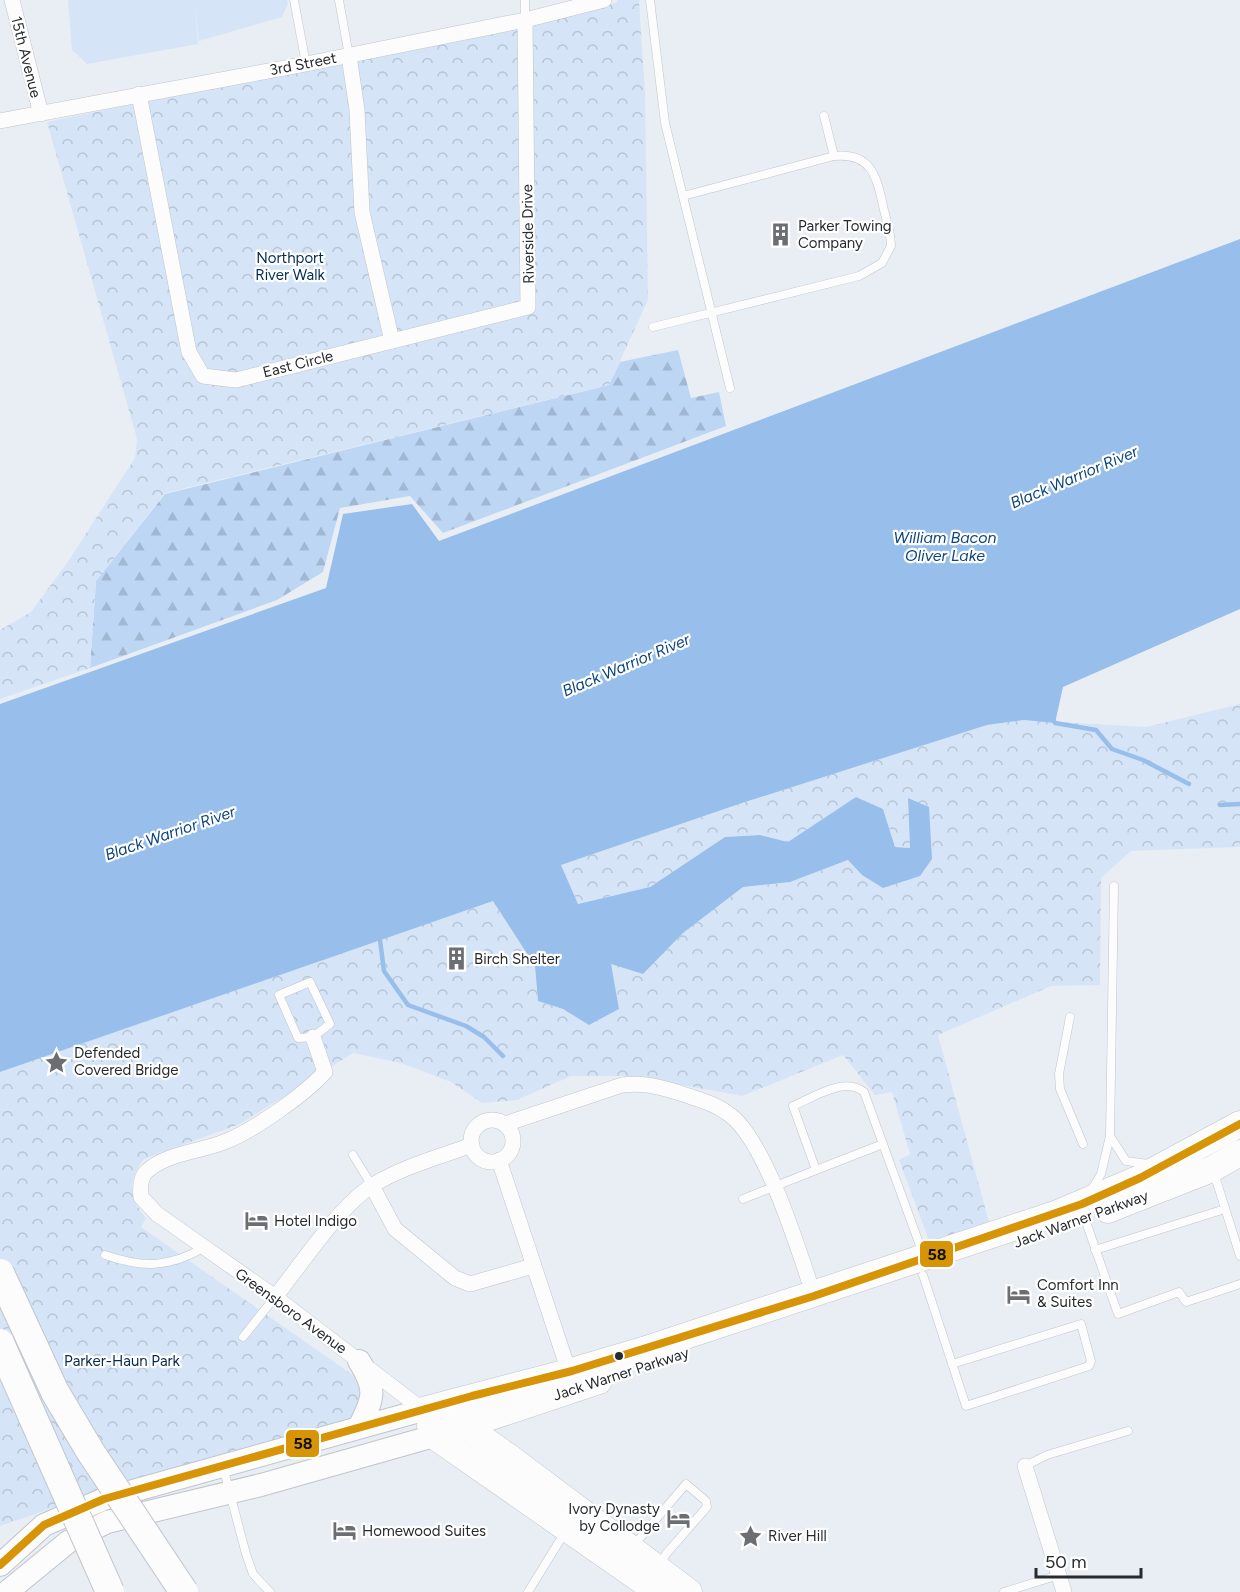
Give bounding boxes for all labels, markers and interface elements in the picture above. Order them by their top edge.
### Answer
street label: 15th Avenue [7,14,45,100]
street label: 3rd Street [268,49,338,79]
street label: Riverside Drive [518,184,538,284]
place label: Parker Towing Company [798,217,892,252]
building icon: Parker Towing Company [767,222,793,248]
park label: Northport River Walk [255,249,325,284]
street label: East Circle [261,347,335,381]
water label: Black Warrior River [1007,441,1141,512]
water label: William Bacon Oliver Lake [894,528,997,565]
water label: Black Warrior River [559,629,693,700]
water label: Black Warrior River [102,802,238,864]
building icon: Birch Shelter [443,946,469,972]
place label: Birch Shelter [474,950,560,968]
place label: Defended Covered Bridge [74,1044,178,1079]
place icon: Defended Covered Bridge [43,1049,69,1075]
street label: Jack Warner Parkway [1011,1186,1151,1252]
hotel icon: Hotel Indigo [243,1208,269,1234]
place label: Hotel Indigo [274,1212,357,1230]
line badge: 58 [919,1240,954,1268]
text: 58 [927,1245,947,1264]
street label: Greensboro Avenue [232,1264,350,1358]
place label: Comfort Inn & Suites [1037,1276,1119,1311]
hotel icon: Comfort Inn & Suites [1006,1281,1032,1307]
street label: Jack Warner Parkway [551,1343,691,1404]
unlabelled marker [613,1350,625,1362]
park label: Parker-Haun Park [64,1352,181,1370]
line badge: 58 [285,1429,320,1458]
text: 58 [293,1434,313,1453]
place label: Ivory Dynasty by Collodge [568,1500,660,1535]
hotel icon: Ivory Dynasty by Collodge [665,1505,691,1531]
hotel icon: Homewood Suites [331,1518,357,1544]
place label: Homewood Suites [362,1522,486,1540]
place icon: River Hill [737,1523,763,1549]
place label: River Hill [768,1527,827,1545]
scale bar [1036,1541,1141,1579]
text: 50 m [1045,1551,1087,1573]

